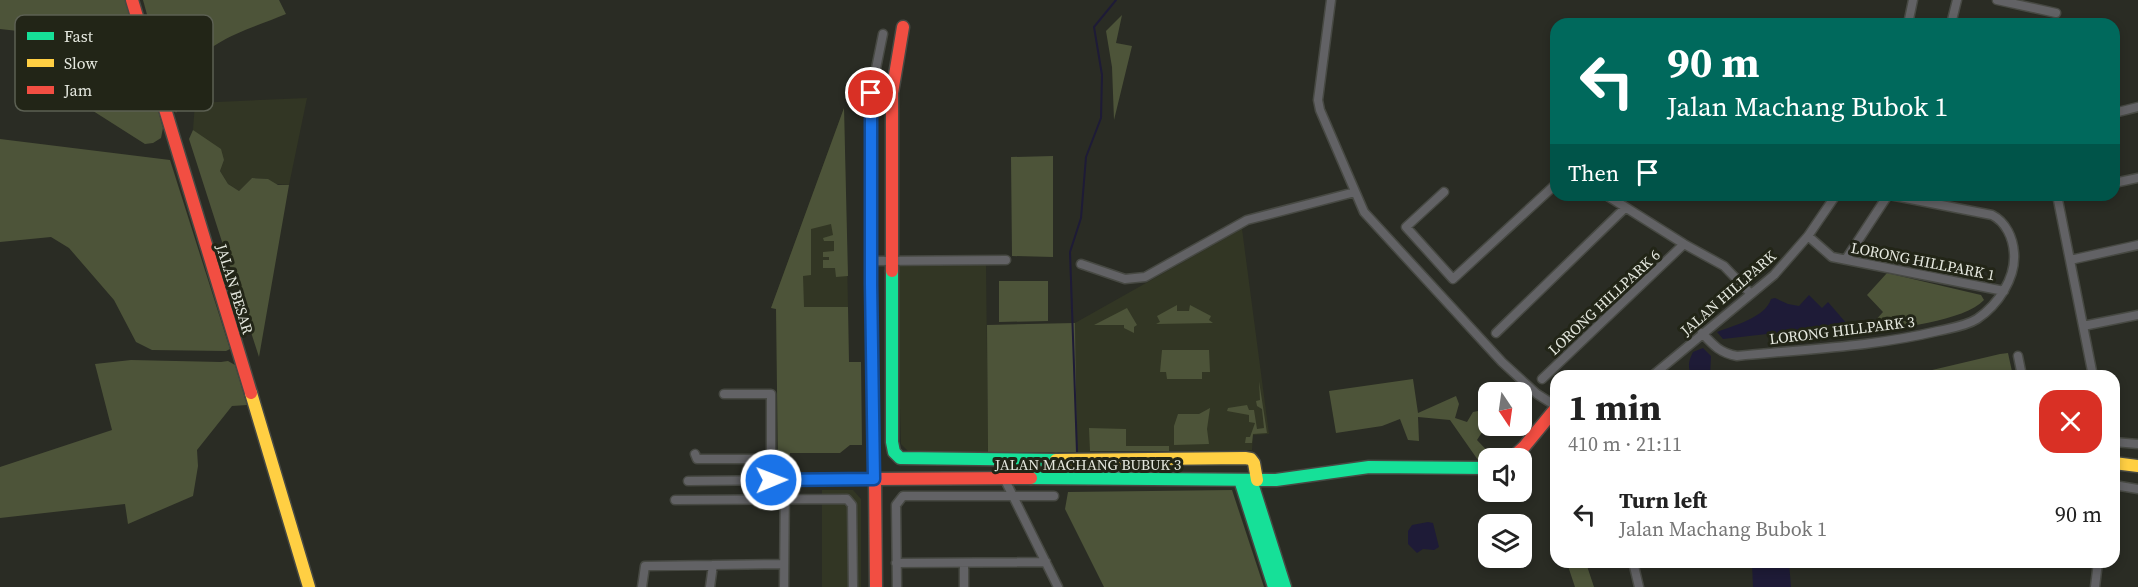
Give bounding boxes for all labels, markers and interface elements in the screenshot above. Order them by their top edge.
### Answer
legend [15,15,213,111]
text: Fast [64,25,94,47]
text: 90 m [1667,33,1760,91]
icon: left [1568,42,1646,120]
text: Slow [64,52,99,74]
pin [845,67,896,118]
icon: arrive [854,76,887,109]
text: Jam [63,79,92,101]
text: Jalan Machang Bubok 1 [1667,88,1948,125]
icon: arrive [1631,156,1664,189]
text: Then [1568,158,1619,188]
street label: LORONG HILLPARK 1 [1849,237,1997,285]
street label: JALAN BESAR [211,240,259,337]
street label: LORONG HILLPARK 6 [1543,244,1665,360]
street label: JALAN HILLPARK [1675,246,1780,341]
street label: LORONG HILLPARK 3 [1768,311,1916,349]
north arrow [1478,382,1532,436]
map controls [1478,382,1532,568]
text: 1 min [1568,383,1661,432]
button: close [2039,390,2102,453]
text: 410 m · 21:11 [1568,430,1682,458]
position arrow [739,448,803,512]
button: sound [1478,448,1532,502]
street label: JALAN MACHANG BUBUK 3 [994,454,1181,475]
text: Turn left [1619,485,1707,515]
icon: left [1568,498,1601,531]
text: 90 m [2055,499,2102,529]
button: layers [1478,514,1532,568]
text: Jalan Machang Bubok 1 [1619,515,1827,543]

